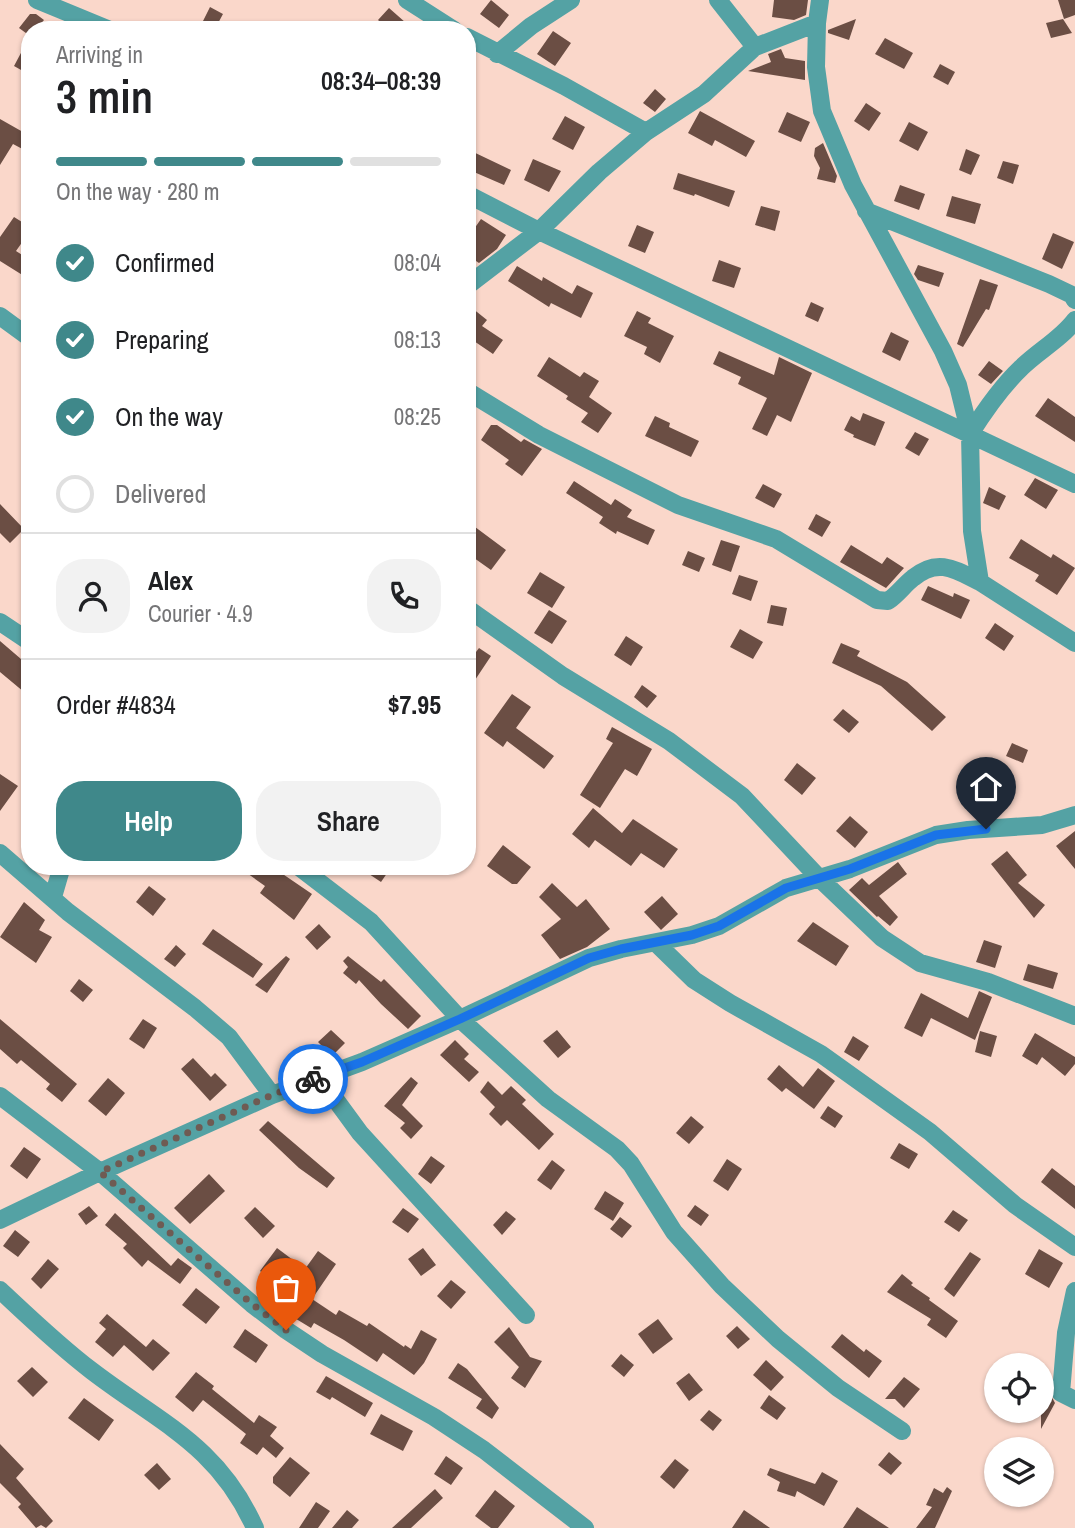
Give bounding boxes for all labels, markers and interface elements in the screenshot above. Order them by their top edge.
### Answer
text: Arriving in [56,39,143,70]
text: 08:34–08:39 [321,63,441,98]
text: 3 min [56,65,153,127]
text: On the way · 280 m [56,176,220,207]
icon: check [56,244,94,282]
text: Confirmed [115,245,215,280]
text: 08:04 [394,247,441,278]
icon: check [56,321,94,359]
text: Preparing [115,322,209,357]
text: 08:13 [394,324,441,355]
icon: check [56,398,94,436]
text: On the way [115,399,223,434]
text: 08:25 [394,401,441,432]
text: Delivered [115,476,206,511]
button: person [56,559,130,633]
button: phone [367,559,441,633]
text: Alex [148,563,193,598]
text: Courier · 4.9 [148,598,253,629]
text: Order #4834 [56,687,176,722]
text: $7.95 [388,687,441,722]
pin [956,757,1016,829]
icon: home [967,768,1005,806]
button: Help [56,781,242,861]
button: Share [256,781,441,861]
courier [278,1044,348,1114]
icon: bike [294,1060,332,1098]
pin [256,1258,316,1330]
icon: bag [267,1269,305,1307]
map controls [984,1353,1054,1507]
button: locate [984,1353,1054,1423]
button: layers [984,1437,1054,1507]

